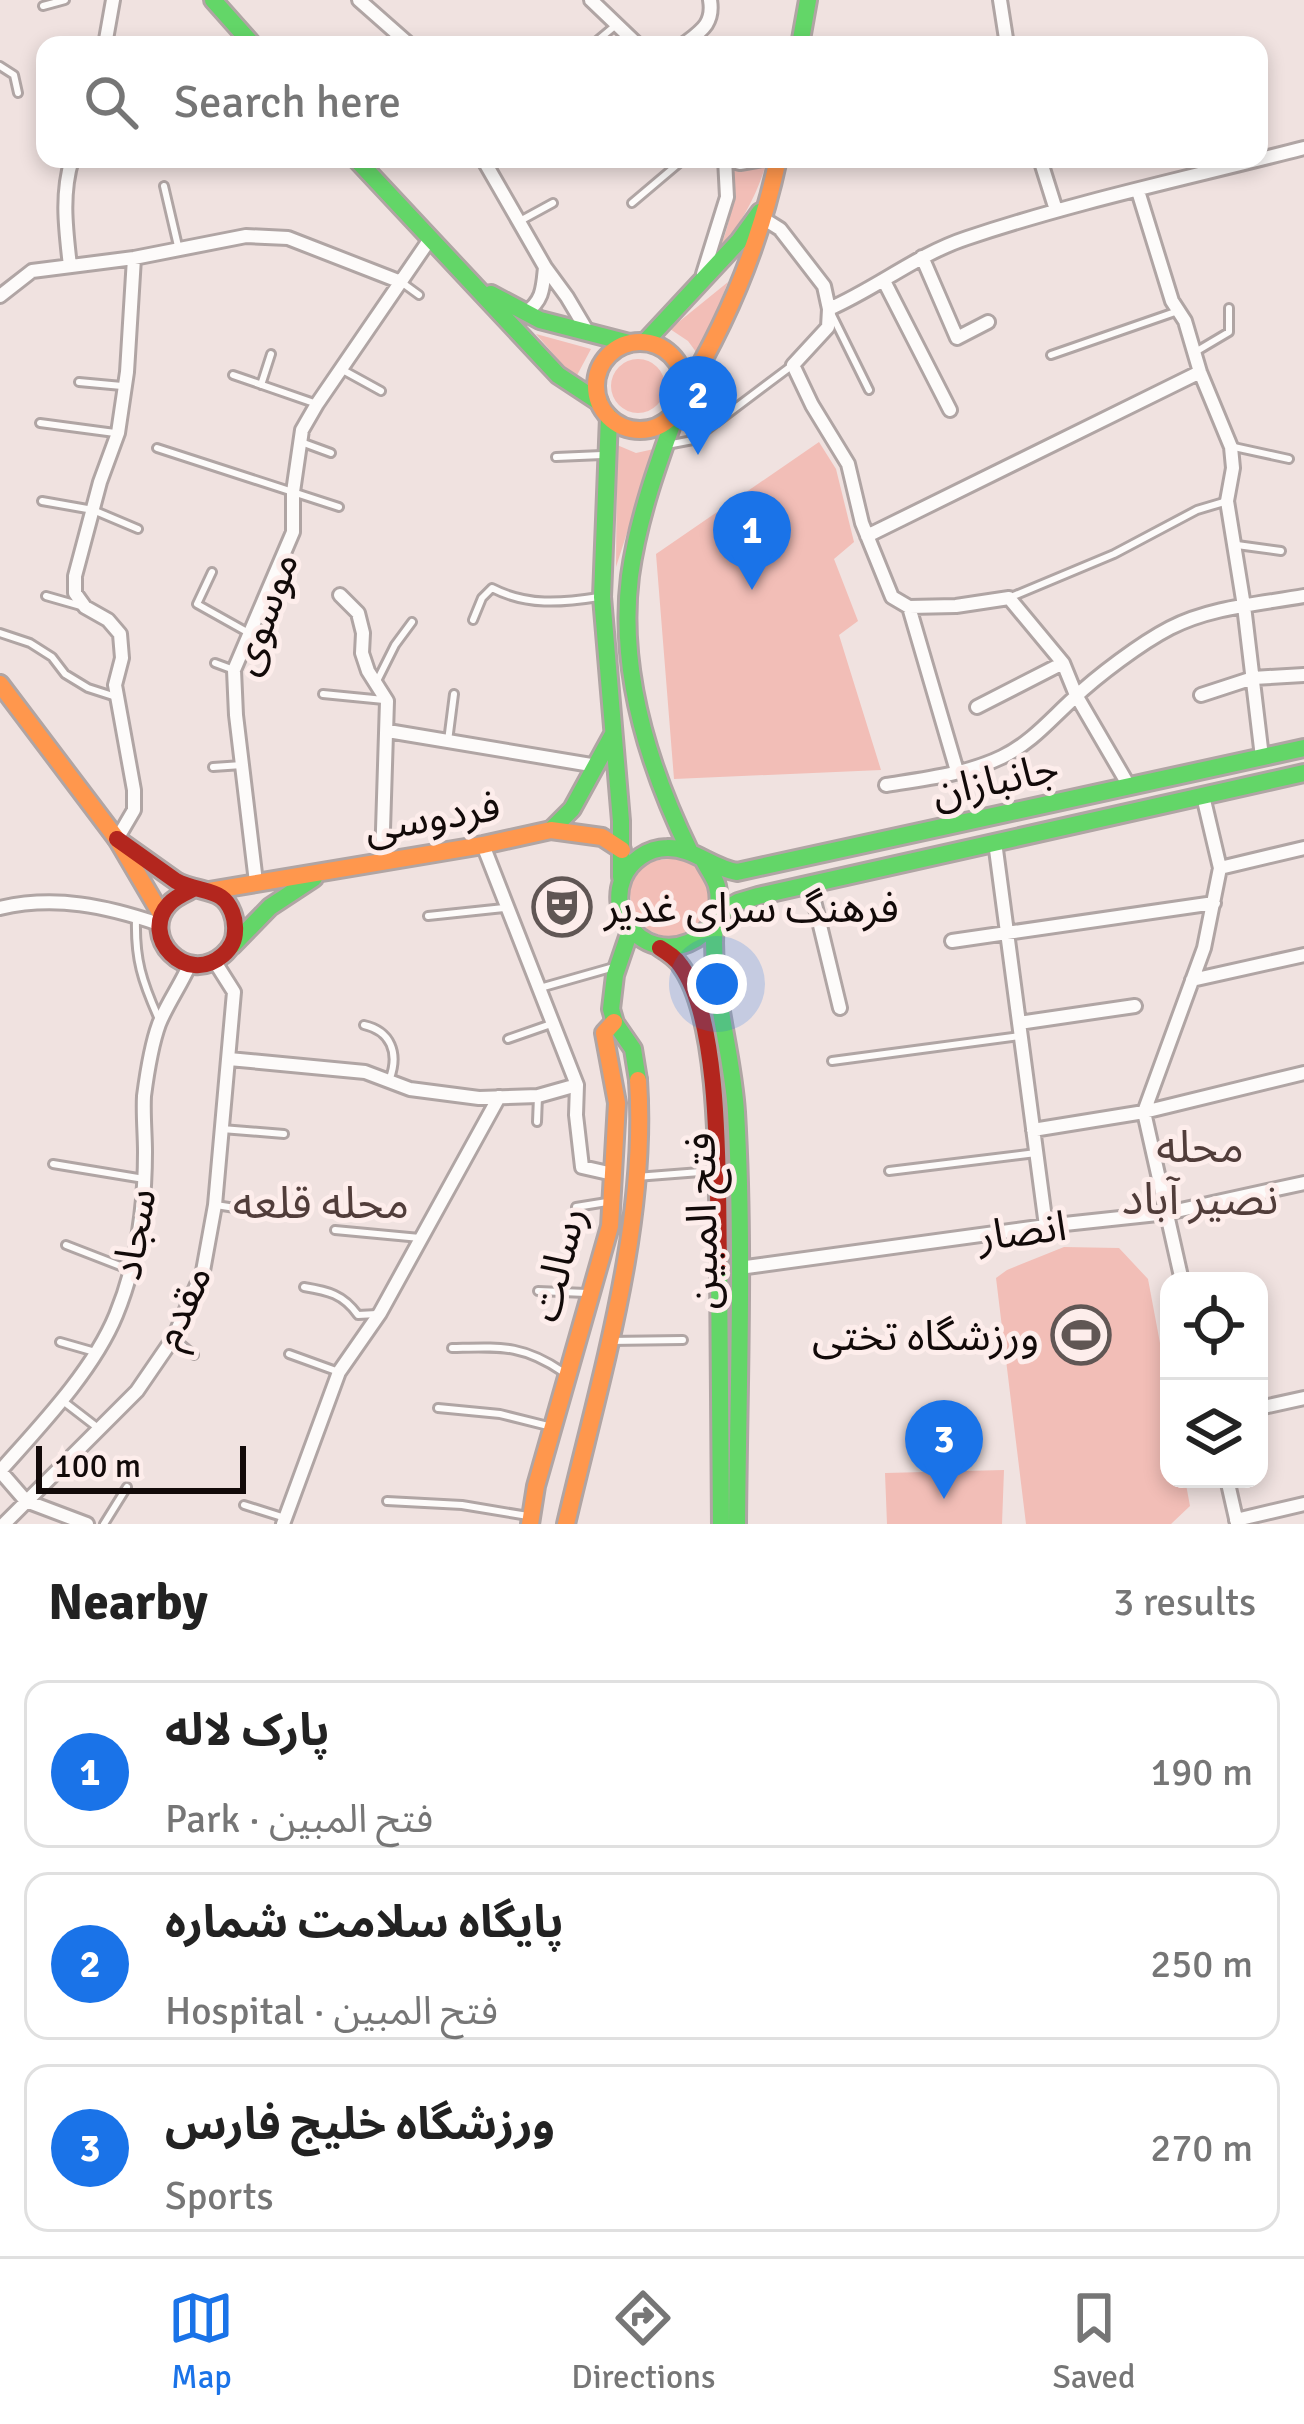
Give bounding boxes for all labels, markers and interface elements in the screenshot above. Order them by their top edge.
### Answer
search box [36,36,1268,168]
icon: search [78,69,144,135]
text: Search here [174,75,401,130]
pin: 2 [659,356,737,455]
pin: 1 [713,491,791,590]
street label: موسوی [219,545,310,682]
street label: جانبازان [927,742,1063,819]
street label: فردوسی [360,780,504,854]
theatre icon: فرهنگ سرای غدیر [531,876,593,938]
place label: فرهنگ سرای غدیر [602,883,899,934]
your location [687,954,747,1014]
district label: محله نصیر آباد [1122,1120,1278,1227]
street label: فتح المبین [675,1132,735,1310]
district label: محله قلعه [233,1176,409,1231]
street label: سجاد [101,1185,168,1284]
street label: انصار [973,1201,1069,1262]
street label: رسالت [520,1202,597,1327]
street label: مقدم [142,1257,228,1358]
map controls [1160,1272,1268,1488]
button: locate [1160,1272,1268,1380]
sports icon: ورزشگاه تختی [1050,1304,1112,1366]
place label: ورزشگاه تختی [812,1311,1039,1362]
button: layers [1160,1380,1268,1488]
pin: 3 [905,1400,983,1499]
scale bar [36,1440,246,1493]
text: 100 m [54,1446,141,1487]
text: Nearby [48,1571,208,1634]
text: 3 results [1113,1578,1256,1626]
text: پارک لاله [165,1703,330,1758]
text: 1 [79,1748,101,1796]
text: 190 m [1150,1748,1253,1796]
text: Park · فتح المبین [165,1795,433,1843]
text: پایگاه سلامت شماره [165,1895,564,1950]
text: 2 [79,1940,101,1988]
text: 250 m [1150,1940,1253,1988]
text: Hospital · فتح المبین [165,1987,498,2035]
text: ورزشگاه خلیج فارس [165,2097,555,2152]
text: 3 [79,2124,101,2172]
text: 270 m [1150,2124,1253,2172]
text: Sports [165,2172,274,2220]
tab: Map [168,2285,234,2398]
tab: Directions [571,2285,716,2398]
tab: Saved [1052,2285,1136,2398]

